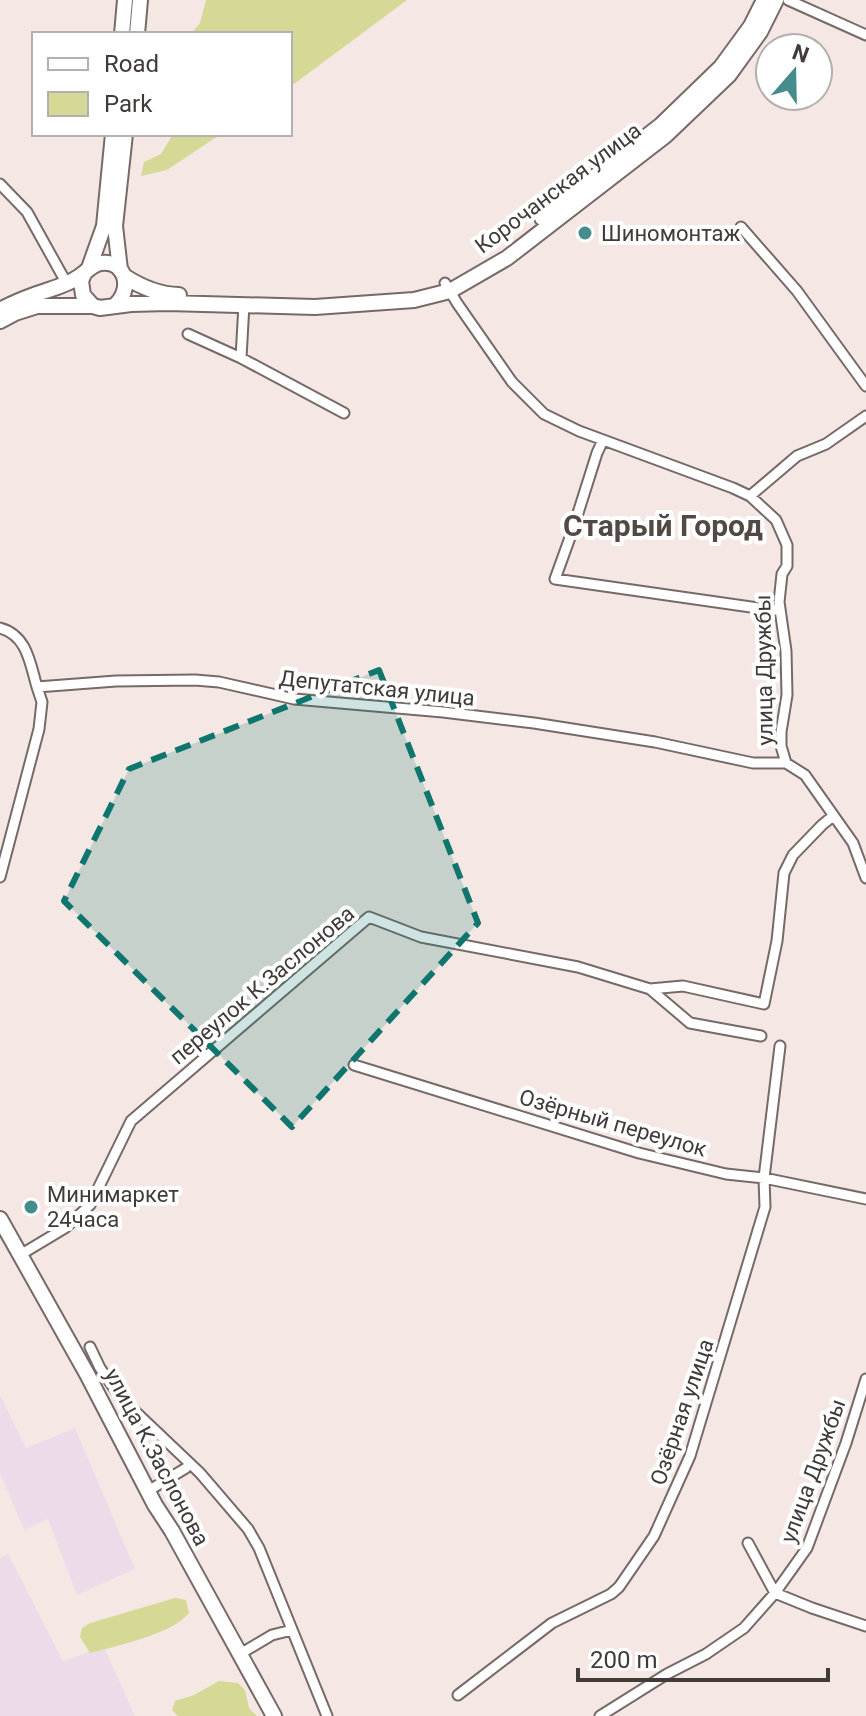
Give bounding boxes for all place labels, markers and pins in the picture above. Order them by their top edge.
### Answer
place label: Шиномонтаж [601,221,741,246]
marker: Шиномонтаж [576,224,594,242]
place label: Минимаркет 24часа [47,1182,179,1232]
marker: Минимаркет 24часа [22,1198,40,1216]

